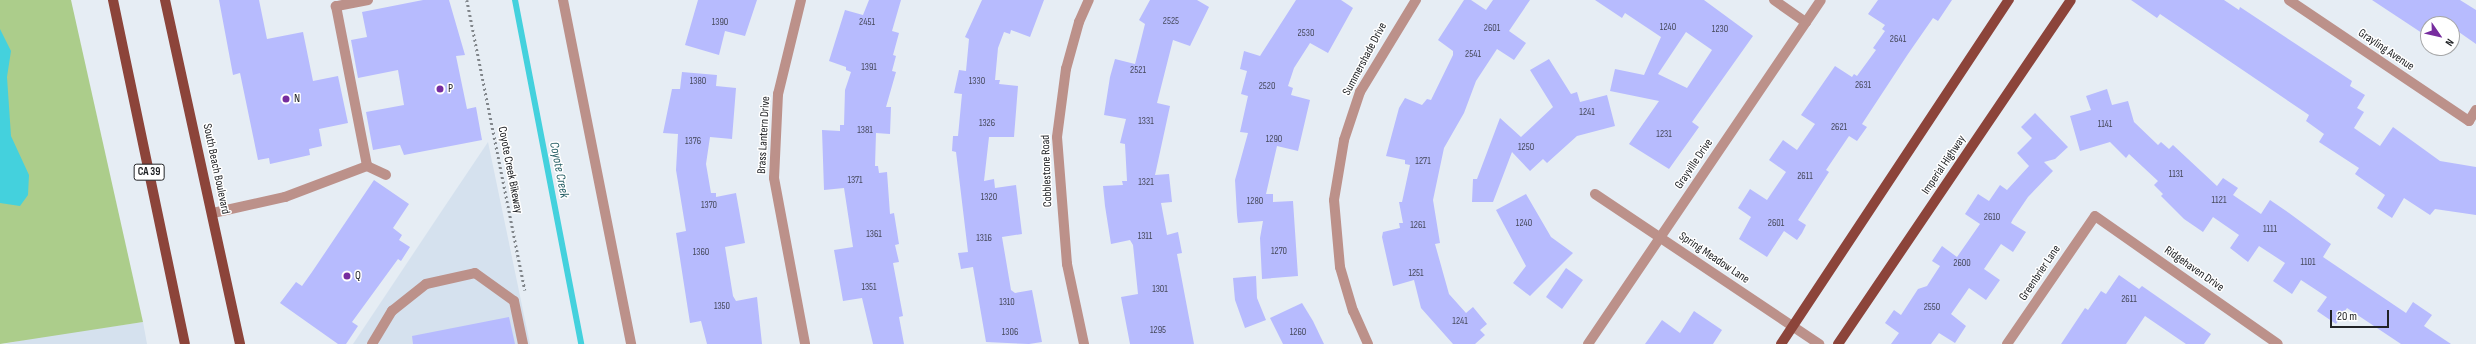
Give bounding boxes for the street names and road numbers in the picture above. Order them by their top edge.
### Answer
street label: Summershade Drive [1340,20,1390,98]
street label: Grayling Avenue [2355,26,2417,74]
street label: Brass Lantern Drive [755,96,773,174]
street label: South Beach Boulevard [199,122,233,216]
street label: Coyote Creek Bikeway [495,125,525,215]
street label: Imperial Highway [1919,133,1969,197]
street label: Cobblestone Road [1039,135,1055,207]
street label: Grayville Drive [1672,136,1716,192]
road number: CA 39 [133,163,165,181]
street label: Spring Meadow Lane [1676,229,1752,287]
street label: Greenbrier Lane [2016,242,2064,304]
street label: Ridgehaven Drive [2161,243,2227,295]

